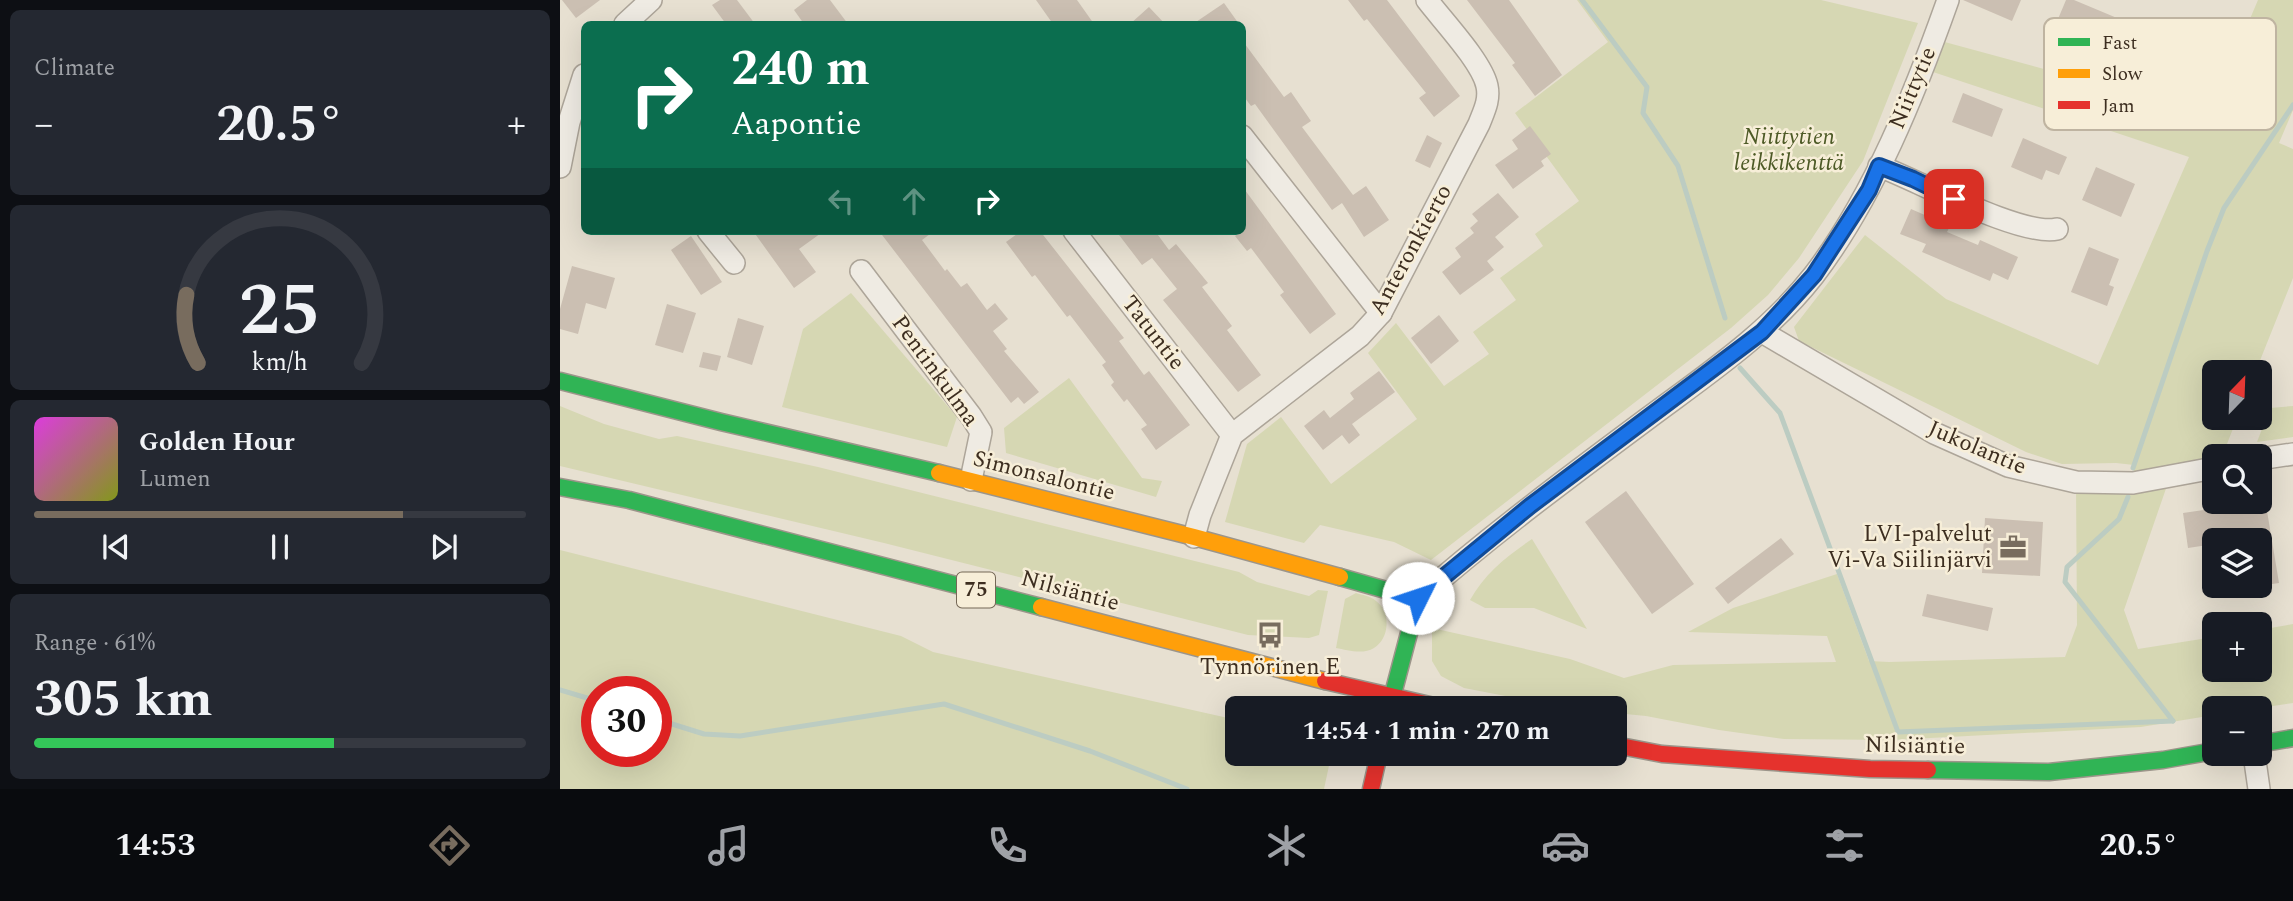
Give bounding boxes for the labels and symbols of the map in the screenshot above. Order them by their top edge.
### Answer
legend [2044,18,2276,130]
text: Fast [2102,29,2138,58]
street label: Niittytie [1880,41,1946,135]
text: Slow [2102,60,2143,89]
text: Jam [2102,92,2134,121]
park label: Niittytien leikkikenttä [1734,120,1844,181]
pin [1924,169,1984,229]
street label: Anteronkierto [1360,178,1462,322]
street label: Tatuntie [1113,288,1193,378]
street label: Pentinkulma [882,308,988,434]
north arrow [2202,360,2272,430]
street label: Jukolantie [1922,412,2032,484]
street label: Simonsalontie [969,441,1119,511]
place label: LVI-palvelut Vi-Va Siilinjärvi [1828,517,1992,578]
office icon: LVI-palvelut Vi-Va Siilinjärvi [1998,532,2028,562]
street label: Nilsiäntie [1017,561,1123,621]
position arrow [1381,561,1455,635]
road number: 75 [957,572,995,608]
bus stop icon: Tynnörinen E [1255,620,1285,650]
place label: Tynnörinen E [1200,650,1340,685]
speed limit sign: 30 [581,676,672,767]
street label: Nilsiäntie [1864,728,1966,764]

